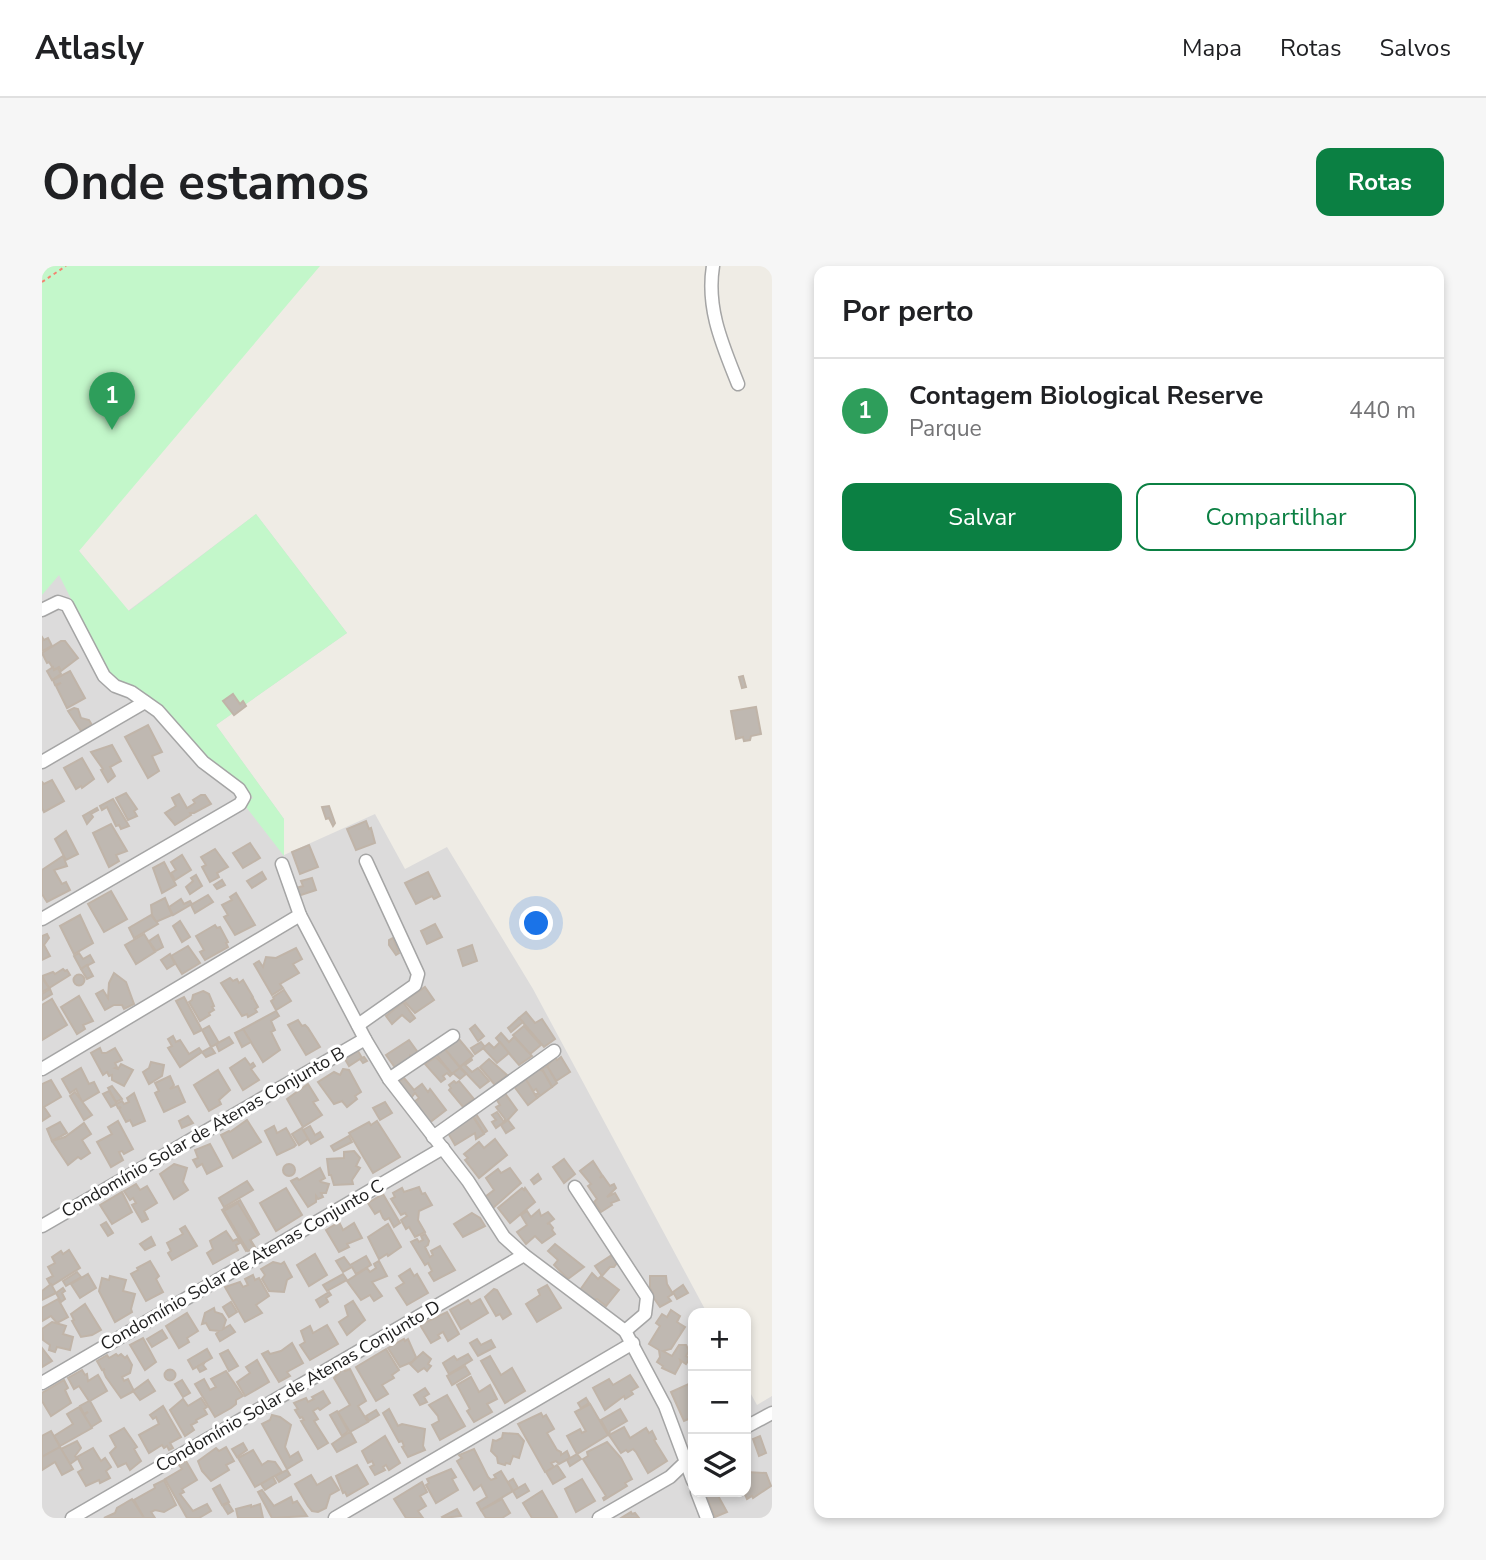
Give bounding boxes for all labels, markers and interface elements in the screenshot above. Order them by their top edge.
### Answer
text: Atlasly [35,26,144,71]
text: Mapa [1182,32,1242,64]
text: Rotas [1280,32,1342,64]
text: Salvos [1380,32,1451,64]
button: Rotas [1316,148,1444,216]
text: Onde estamos [42,149,369,216]
text: Por perto [842,291,973,332]
pin: 1 [89,372,135,430]
text: Contagem Biological Reserve [909,378,1263,413]
text: 1 [858,395,872,426]
text: 440 m [1349,395,1416,426]
text: Parque [909,413,982,444]
button: Salvar [842,483,1122,551]
button: Compartilhar [1136,483,1416,551]
your location [519,906,553,940]
street label: Condomínio Solar de Atenas Conjunto B [57,1041,349,1223]
street label: Condomínio Solar de Atenas Conjunto C [96,1174,388,1356]
street label: Condomínio Solar de Atenas Conjunto D [151,1294,445,1478]
map controls [688,1308,751,1497]
button: + [688,1308,751,1371]
button: − [688,1371,751,1434]
button: layers [688,1434,751,1497]

